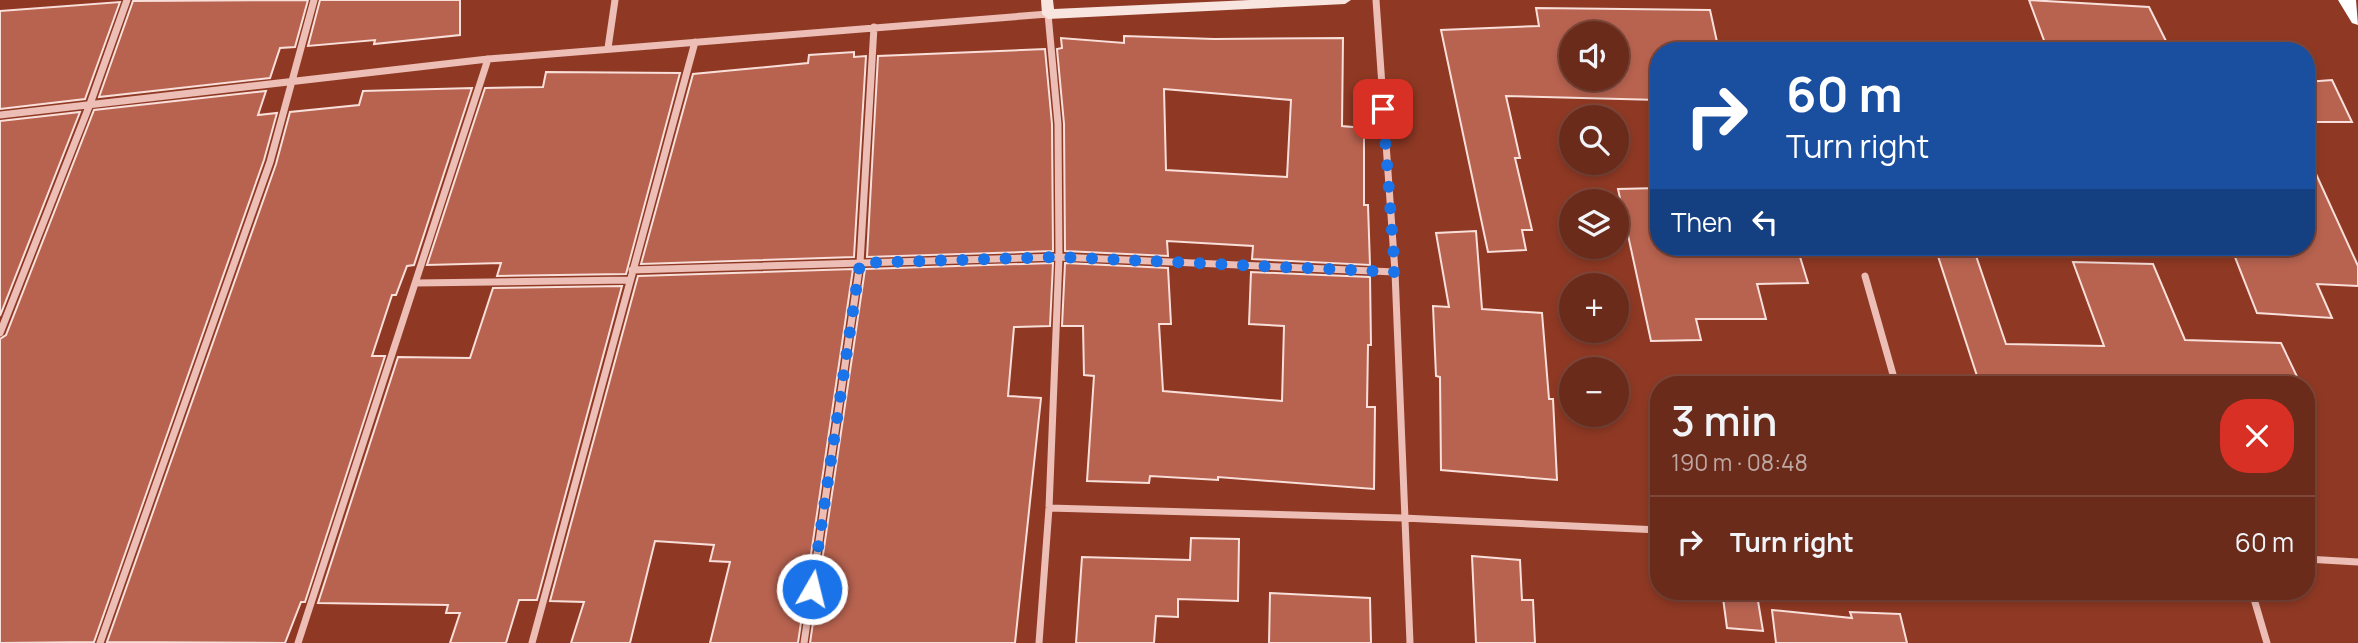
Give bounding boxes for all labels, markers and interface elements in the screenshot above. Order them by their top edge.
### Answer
map controls [1559,21,1629,427]
button: sound [1559,21,1629,91]
text: 60 m [1786,60,1903,127]
icon: right [1671,70,1762,161]
pin [1353,79,1413,139]
icon: arrive [1364,90,1402,128]
button: search [1559,105,1629,175]
text: Turn right [1786,124,1929,168]
button: layers [1559,189,1629,259]
icon: left [1746,203,1784,241]
text: Then [1671,204,1732,240]
button: + [1559,273,1629,343]
button: − [1559,357,1629,427]
text: 3 min [1671,391,1777,449]
button: close [2220,399,2294,473]
text: 190 m · 08:48 [1671,446,1808,478]
icon: right [1671,523,1709,561]
text: Turn right [1730,524,1854,560]
text: 60 m [2235,524,2294,560]
position arrow [775,552,849,626]

